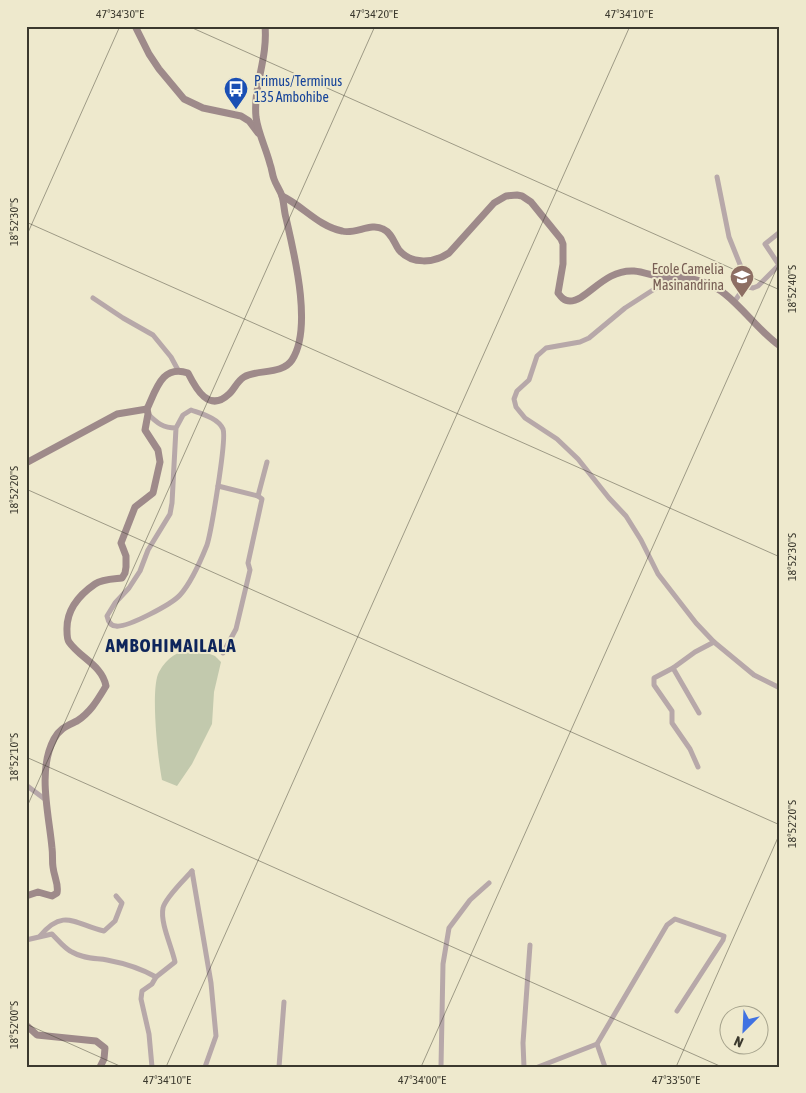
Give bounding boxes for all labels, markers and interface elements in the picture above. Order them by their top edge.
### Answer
text: 47°34'30"E [96,7,144,21]
text: 47°34'20"E [350,7,398,21]
text: 47°34'10"E [605,7,653,21]
place label: Primus/Terminus 135 Ambohibe [254,73,342,105]
bus stop icon: Primus/Terminus 135 Ambohibe [223,76,249,110]
text: 18°52'30"S [7,198,21,246]
place label: Ecole Camelia Masinandrina [652,261,724,293]
school or university icon: Ecole Camelia Masinandrina [729,264,755,298]
text: 18°52'40"S [785,265,799,313]
text: 18°52'20"S [7,466,21,514]
text: 18°52'30"S [785,533,799,581]
district label: AMBOHIMAILALA [104,634,237,656]
text: 18°52'10"S [7,733,21,781]
text: 18°52'20"S [785,800,799,848]
text: 18°52'00"S [7,1001,21,1049]
north arrow [718,1006,768,1056]
text: N [732,1033,746,1051]
text: 47°34'10"E [143,1073,191,1087]
text: 47°34'00"E [398,1073,446,1087]
text: 47°33'50"E [652,1073,700,1087]

